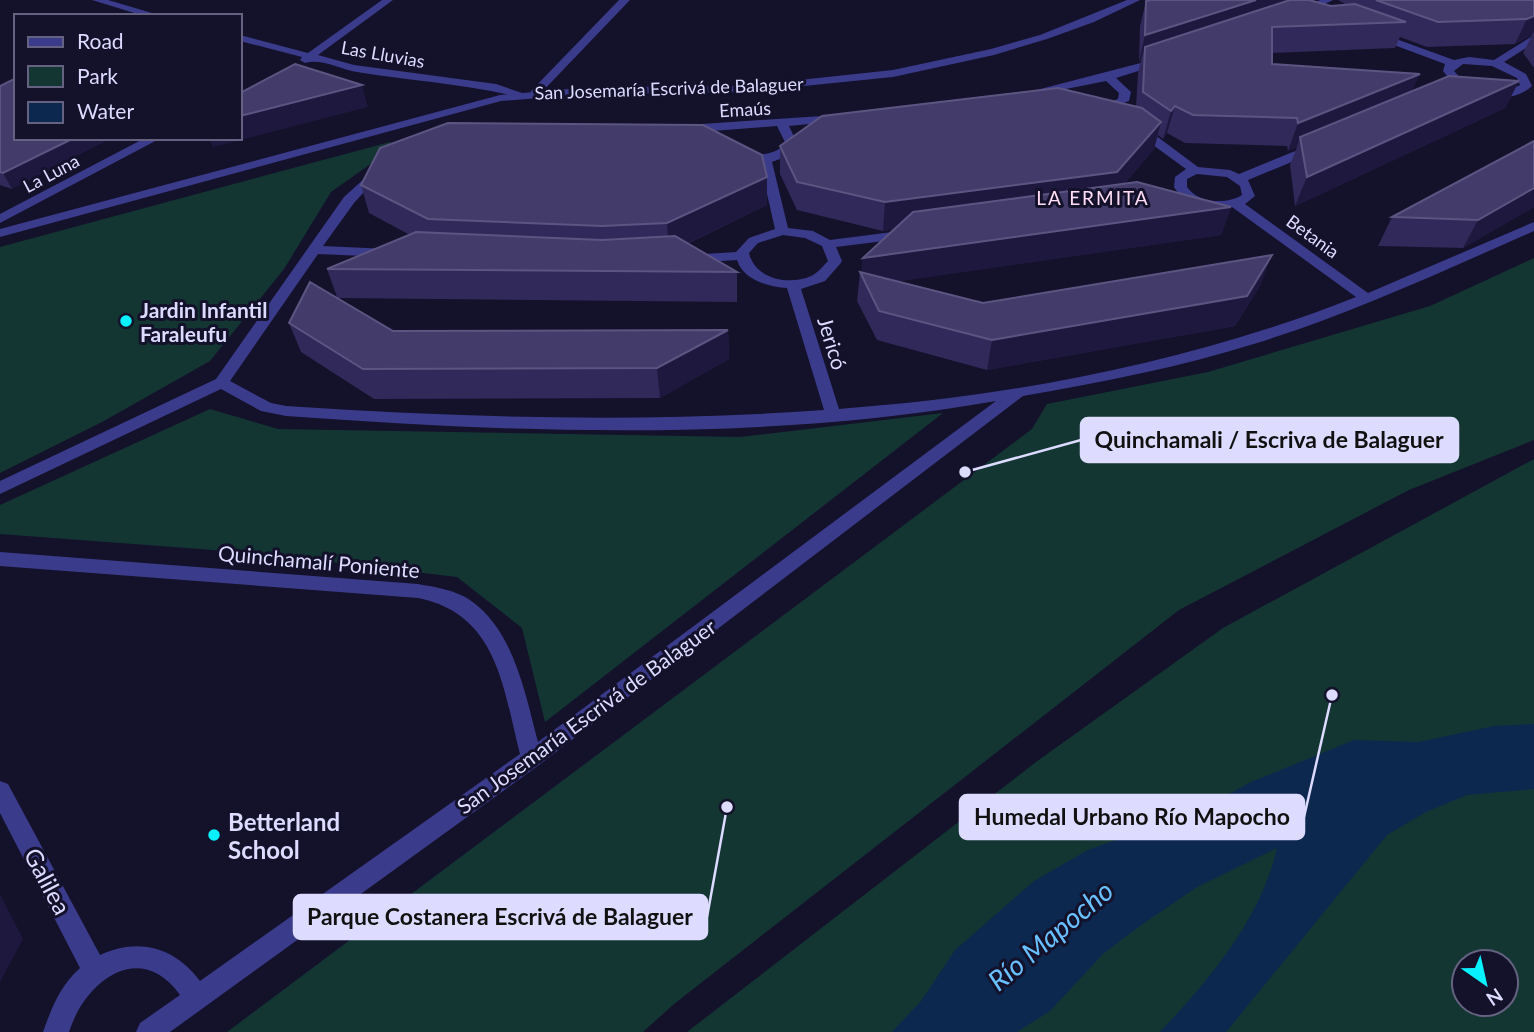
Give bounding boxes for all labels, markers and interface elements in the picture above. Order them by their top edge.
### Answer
legend [14,14,242,140]
text: Road [77,28,124,53]
street label: Las Lluvias [339,36,427,72]
text: Park [77,63,118,88]
street label: San Josemaría Escrivá de Balaguer [534,72,804,104]
street label: Emaús [719,97,772,121]
text: Water [77,98,134,123]
street label: La Luna [19,149,83,197]
district label: LA ERMITA [1036,186,1150,209]
street label: Betania [1282,210,1344,262]
place label: Jardin Infantil Faraleufu [140,297,267,346]
marker: Jardin Infantil Faraleufu [118,313,134,329]
street label: Jericó [813,314,853,373]
callout: Quinchamali / Escriva de Balaguer [1081,418,1458,462]
text: Quinchamali / Escriva de Balaguer [1094,425,1444,453]
street label: Quinchamalí Poniente [217,540,421,582]
street label: San Josemaría Escrivá de Balaguer [452,613,721,818]
callout: Humedal Urbano Río Mapocho [960,795,1304,839]
text: Humedal Urbano Río Mapocho [974,802,1290,830]
place label: Betterland School [228,807,340,864]
marker: Betterland School [206,827,222,843]
street label: Galilea [19,843,77,919]
water label: Río Mapocho [980,873,1120,997]
callout: Parque Costanera Escrivá de Balaguer [294,895,707,939]
text: Parque Costanera Escrivá de Balaguer [307,902,693,930]
north arrow [1450,948,1520,1018]
text: N [1482,984,1507,1011]

